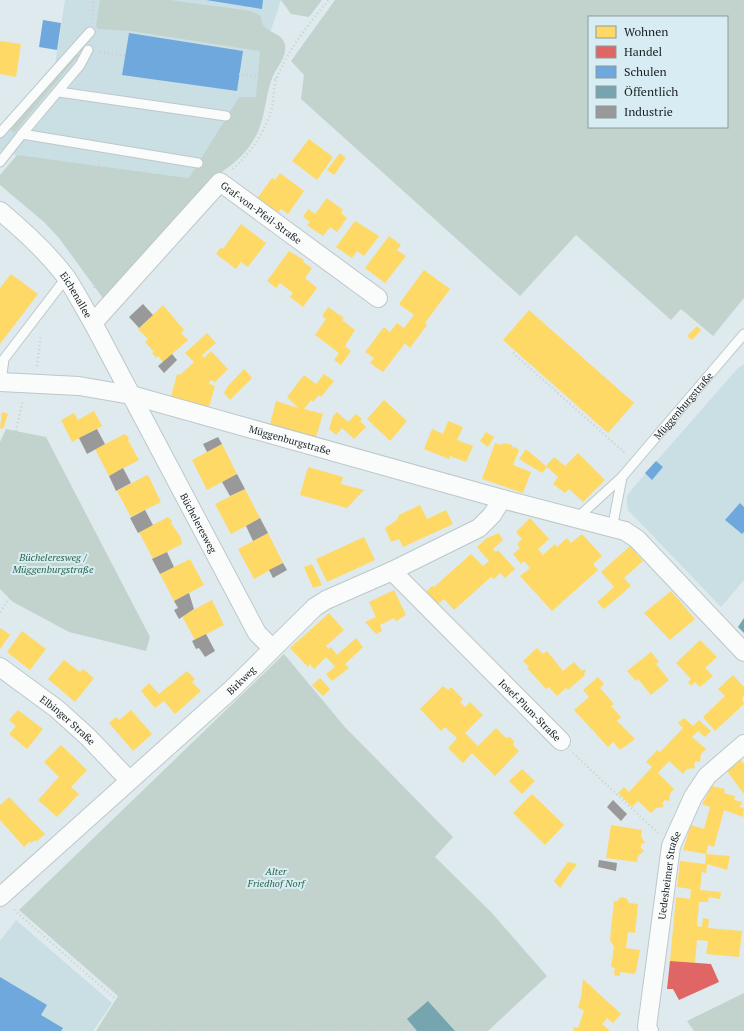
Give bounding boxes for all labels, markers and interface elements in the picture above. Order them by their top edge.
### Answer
legend [588,16,728,128]
text: Wohnen [624,24,668,39]
text: Handel [624,44,663,59]
text: Schulen [624,64,667,79]
text: Öffentlich [624,84,678,99]
text: Industrie [624,104,673,119]
street label: Graf-von-Pfeil-Straße [218,179,304,247]
street label: Eichenallee [57,269,95,320]
street label: Müggenburgstraße [651,369,716,442]
street label: Müggenburgstraße [247,422,332,458]
street label: Bücheleresweg [177,491,220,556]
park label: Bücheleresweg / Müggenburgstraße [12,551,94,576]
street label: Birkweg [224,663,259,698]
street label: Josef-Plum-Straße [496,676,564,744]
street label: Elbinger Straße [37,693,98,748]
street label: Uedesheimer Straße [655,829,684,920]
park label: Alter Friedhof Norf [247,865,306,890]

